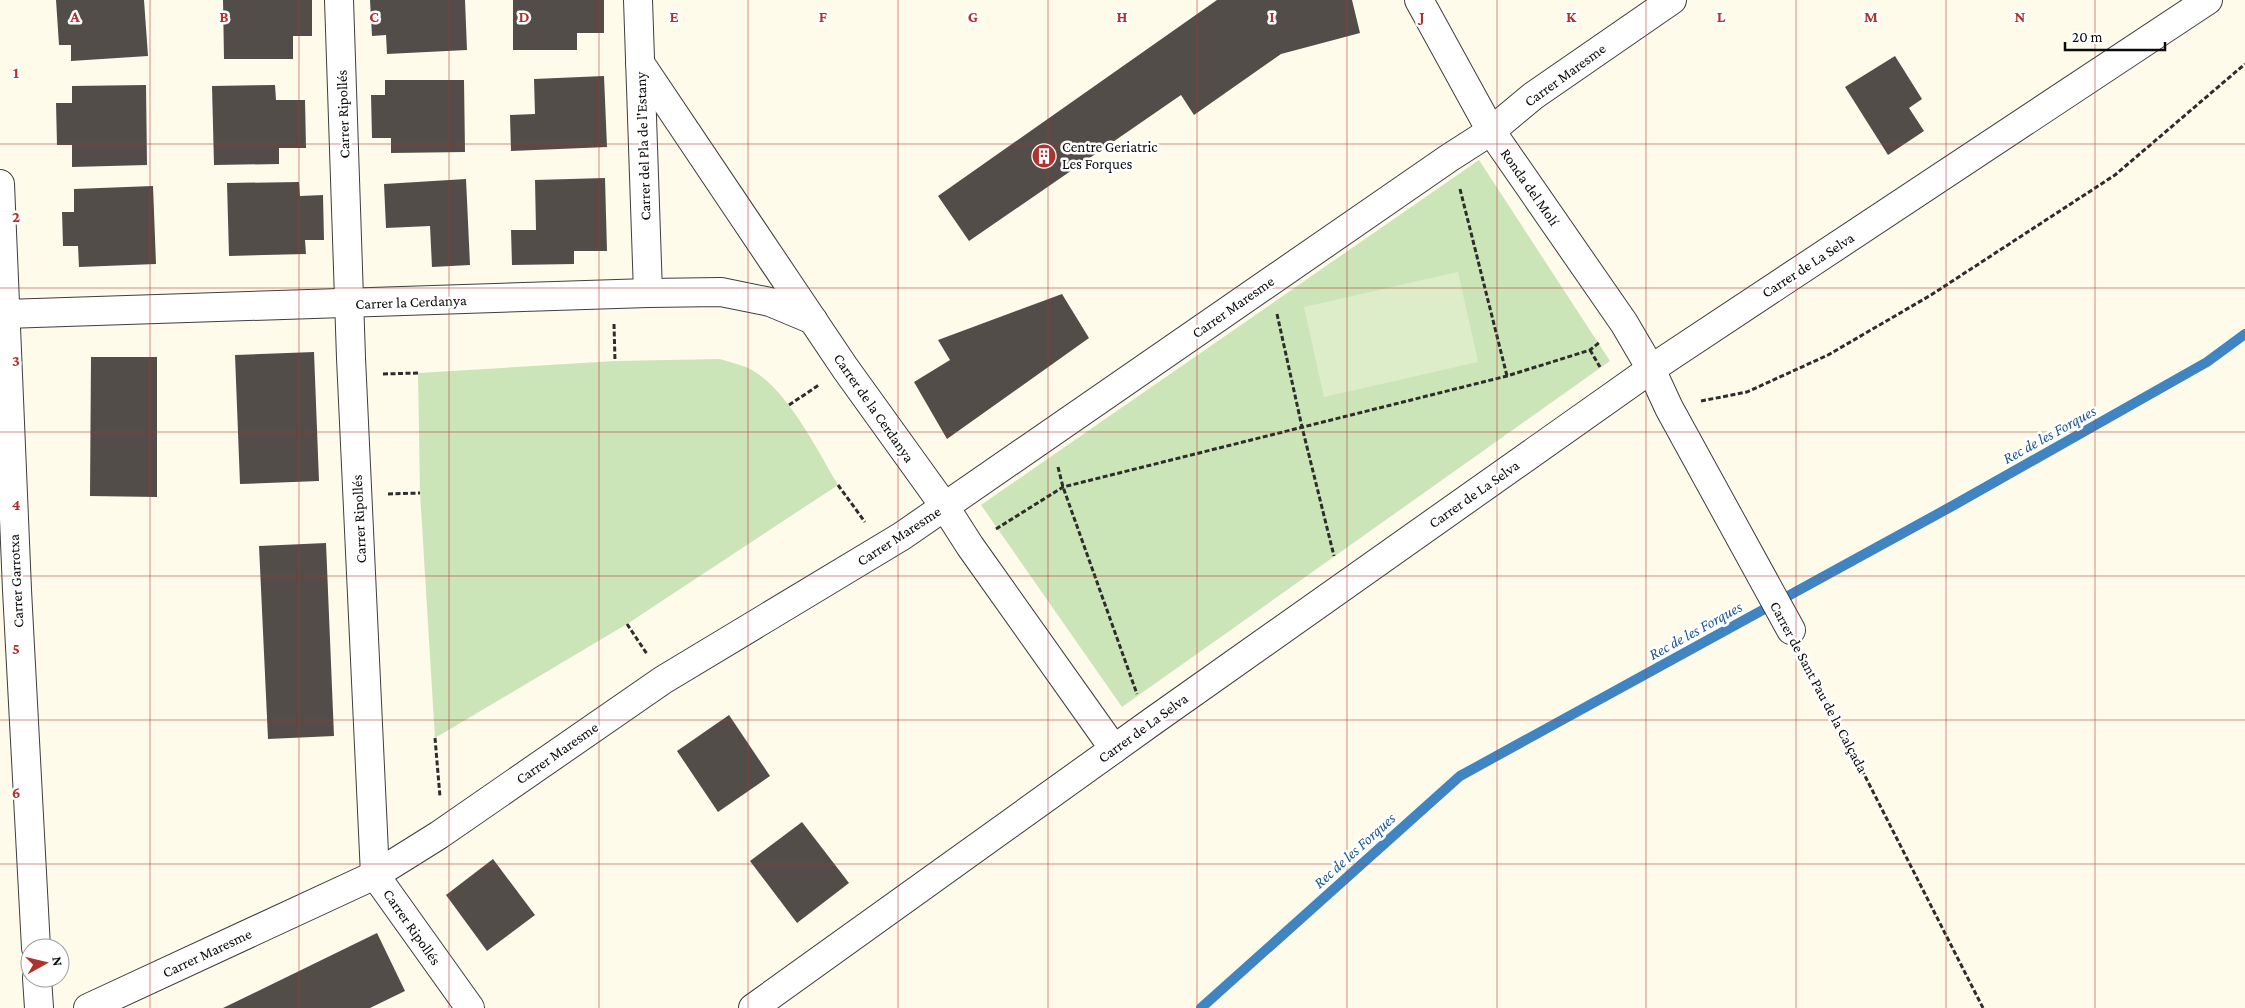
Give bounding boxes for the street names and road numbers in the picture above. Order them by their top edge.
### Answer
street label: Carrer Maresme [1521,40,1609,110]
street label: Carrer Ripollés [333,69,354,159]
street label: Carrer del Pla de l'Estany [632,71,655,221]
street label: Ronda del Molí [1498,145,1563,229]
street label: Carrer de La Selva [1759,229,1857,301]
street label: Carrer Maresme [1189,273,1277,341]
street label: Carrer la Cerdanya [355,292,467,313]
street label: Carrer de la Cerdanya [830,351,918,466]
street label: Carrer de La Selva [1426,457,1522,531]
street label: Carrer Ripollés [349,474,370,564]
street label: Carrer Maresme [854,503,944,569]
street label: Carrer Garrotxa [6,534,26,628]
street label: Carrer de Sant Pau de la Calçada [1766,599,1871,776]
street label: Carrer de La Selva [1095,690,1191,766]
street label: Carrer Maresme [513,719,601,787]
street label: Carrer Ripollés [379,886,444,969]
street label: Carrer Maresme [160,925,254,981]

